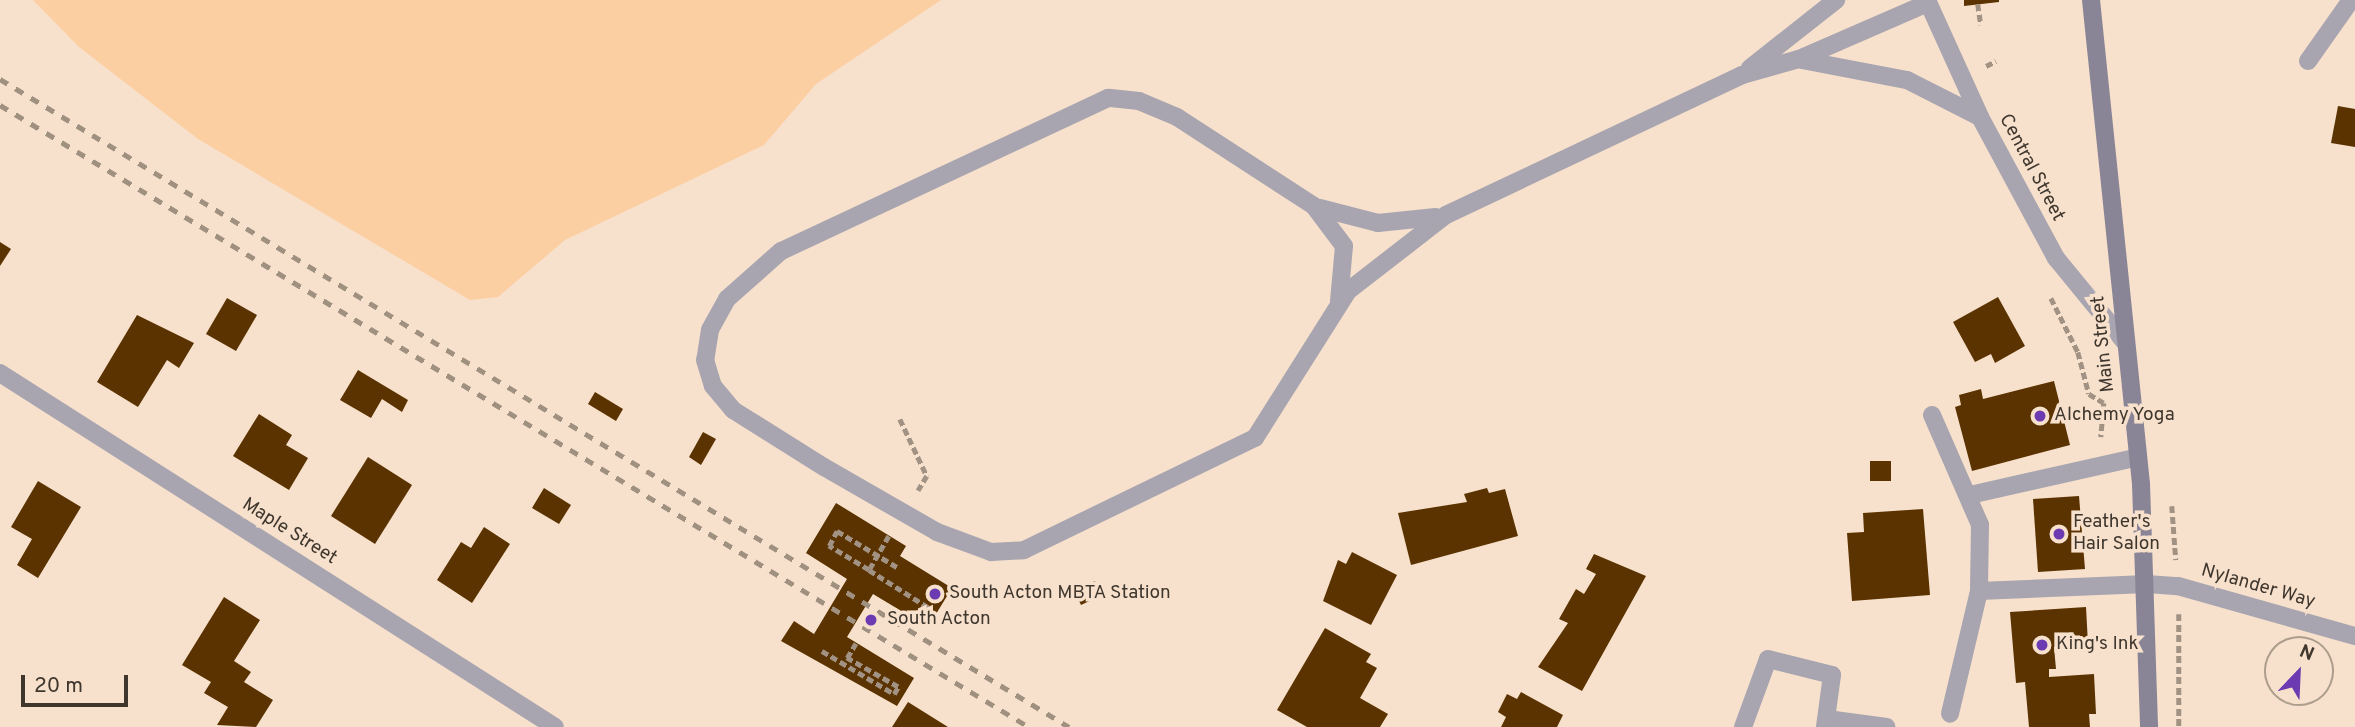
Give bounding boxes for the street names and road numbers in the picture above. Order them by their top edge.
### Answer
street label: Central Street [1993,110,2069,226]
street label: Main Street [2088,295,2120,393]
street label: Maple Street [237,494,341,570]
street label: Nylander Way [2198,560,2318,614]

